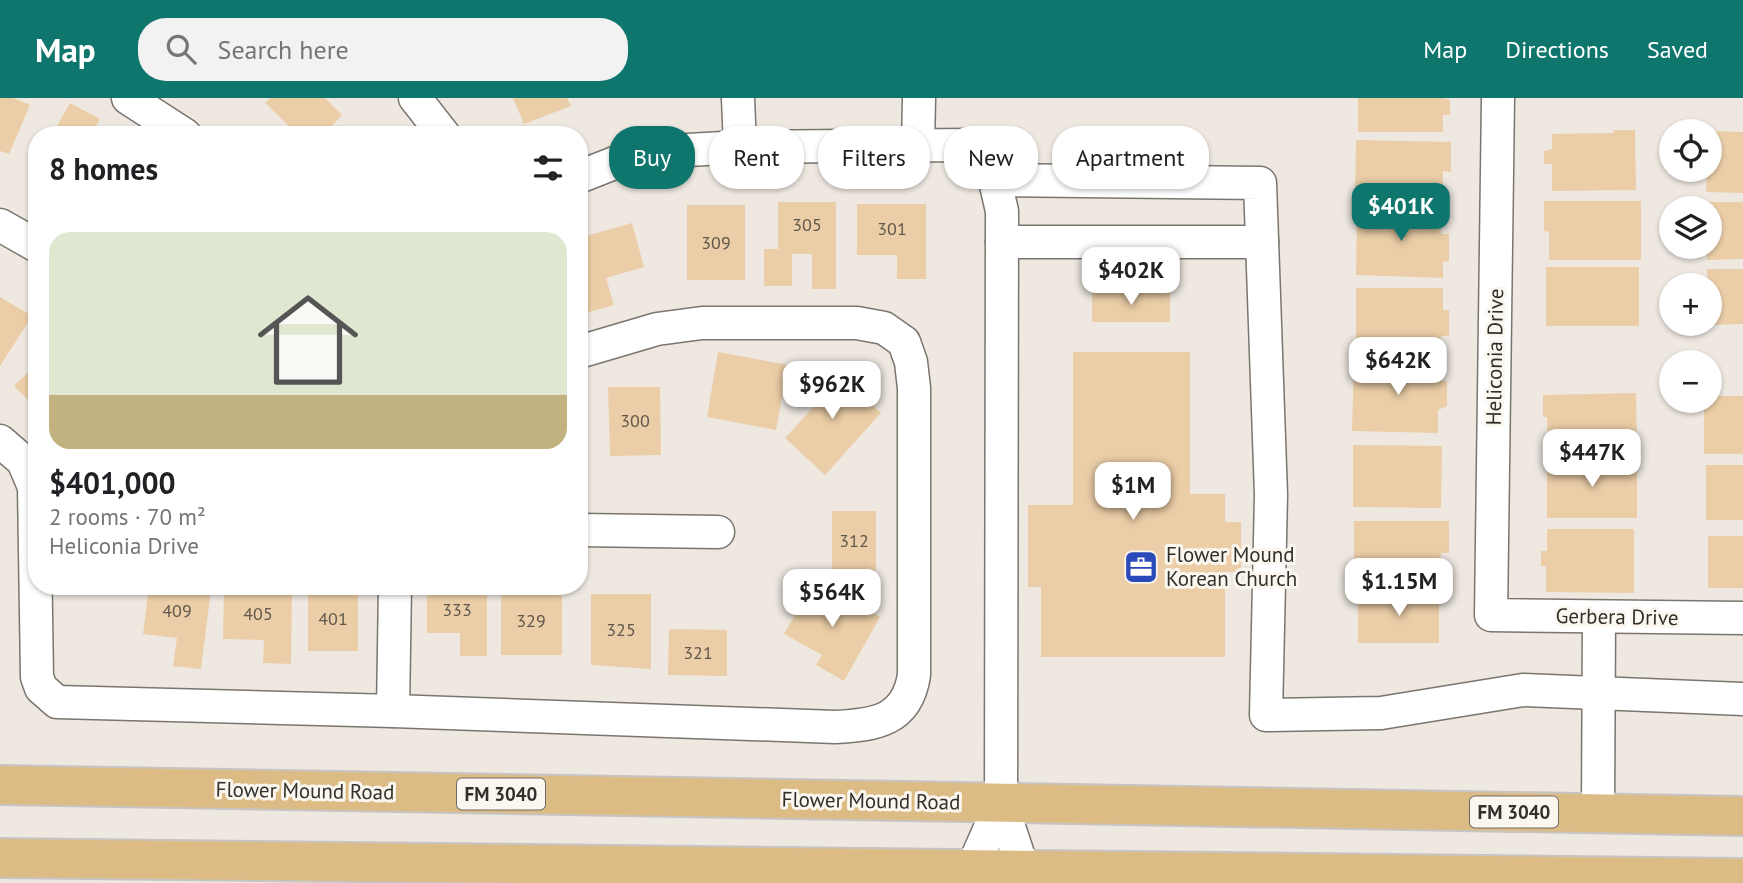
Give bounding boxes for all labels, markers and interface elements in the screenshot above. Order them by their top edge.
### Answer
search box [138,18,628,81]
text: Map [35,28,96,71]
icon: search [162,30,200,68]
text: Search here [218,33,349,66]
text: Map [1423,34,1467,65]
text: Directions [1505,34,1609,65]
text: Saved [1647,34,1708,65]
map controls [1659,119,1722,413]
button: locate [1659,119,1722,182]
chip: Buy [609,126,695,189]
chip: Rent [709,126,804,189]
chip: Filters [818,126,930,189]
chip: New [944,126,1038,189]
chip: Apartment [1052,126,1209,189]
text: 8 homes [49,149,158,188]
icon: filters [529,149,567,187]
pin: $401K [1352,184,1450,243]
text: $401K [1368,191,1434,220]
button: layers [1659,196,1722,259]
house number: 305 [792,213,822,236]
house number: 301 [877,217,907,240]
house number: 309 [701,231,731,254]
pin: $402K [1082,248,1180,307]
text: $402K [1098,255,1164,284]
button: + [1659,273,1722,336]
icon: home [245,277,371,403]
street label: Heliconia Drive [1480,288,1509,426]
pin: $642K [1349,338,1447,397]
text: $642K [1365,345,1431,374]
button: − [1659,350,1722,413]
pin: $962K [783,362,881,421]
text: $962K [799,369,865,398]
house number: 300 [620,409,650,432]
pin: $447K [1543,430,1641,489]
text: $447K [1559,437,1625,466]
pin: $1M [1099,462,1167,522]
text: $401,000 [49,463,176,502]
text: $1M [1111,470,1155,499]
text: 2 rooms · 70 m² [49,502,206,531]
house number: 312 [839,529,869,552]
text: Heliconia Drive [49,531,199,560]
place label: Flower Mound Korean Church [1166,541,1297,592]
office icon: Flower Mound Korean Church [1122,548,1160,586]
pin: $1.15M [1342,559,1456,618]
text: $1.15M [1361,566,1437,595]
pin: $564K [783,570,881,629]
text: $564K [799,577,865,606]
house number: 333 [442,598,472,621]
house number: 409 [162,599,192,622]
house number: 405 [243,602,273,625]
street label: Gerbera Drive [1555,602,1679,631]
house number: 401 [318,607,348,630]
house number: 329 [516,609,546,632]
house number: 325 [606,618,636,641]
house number: 321 [683,641,713,664]
street label: Flower Mound Road [215,775,395,806]
road number: FM 3040 [457,778,545,810]
street label: Flower Mound Road [781,785,961,816]
road number: FM 3040 [1470,796,1558,828]

